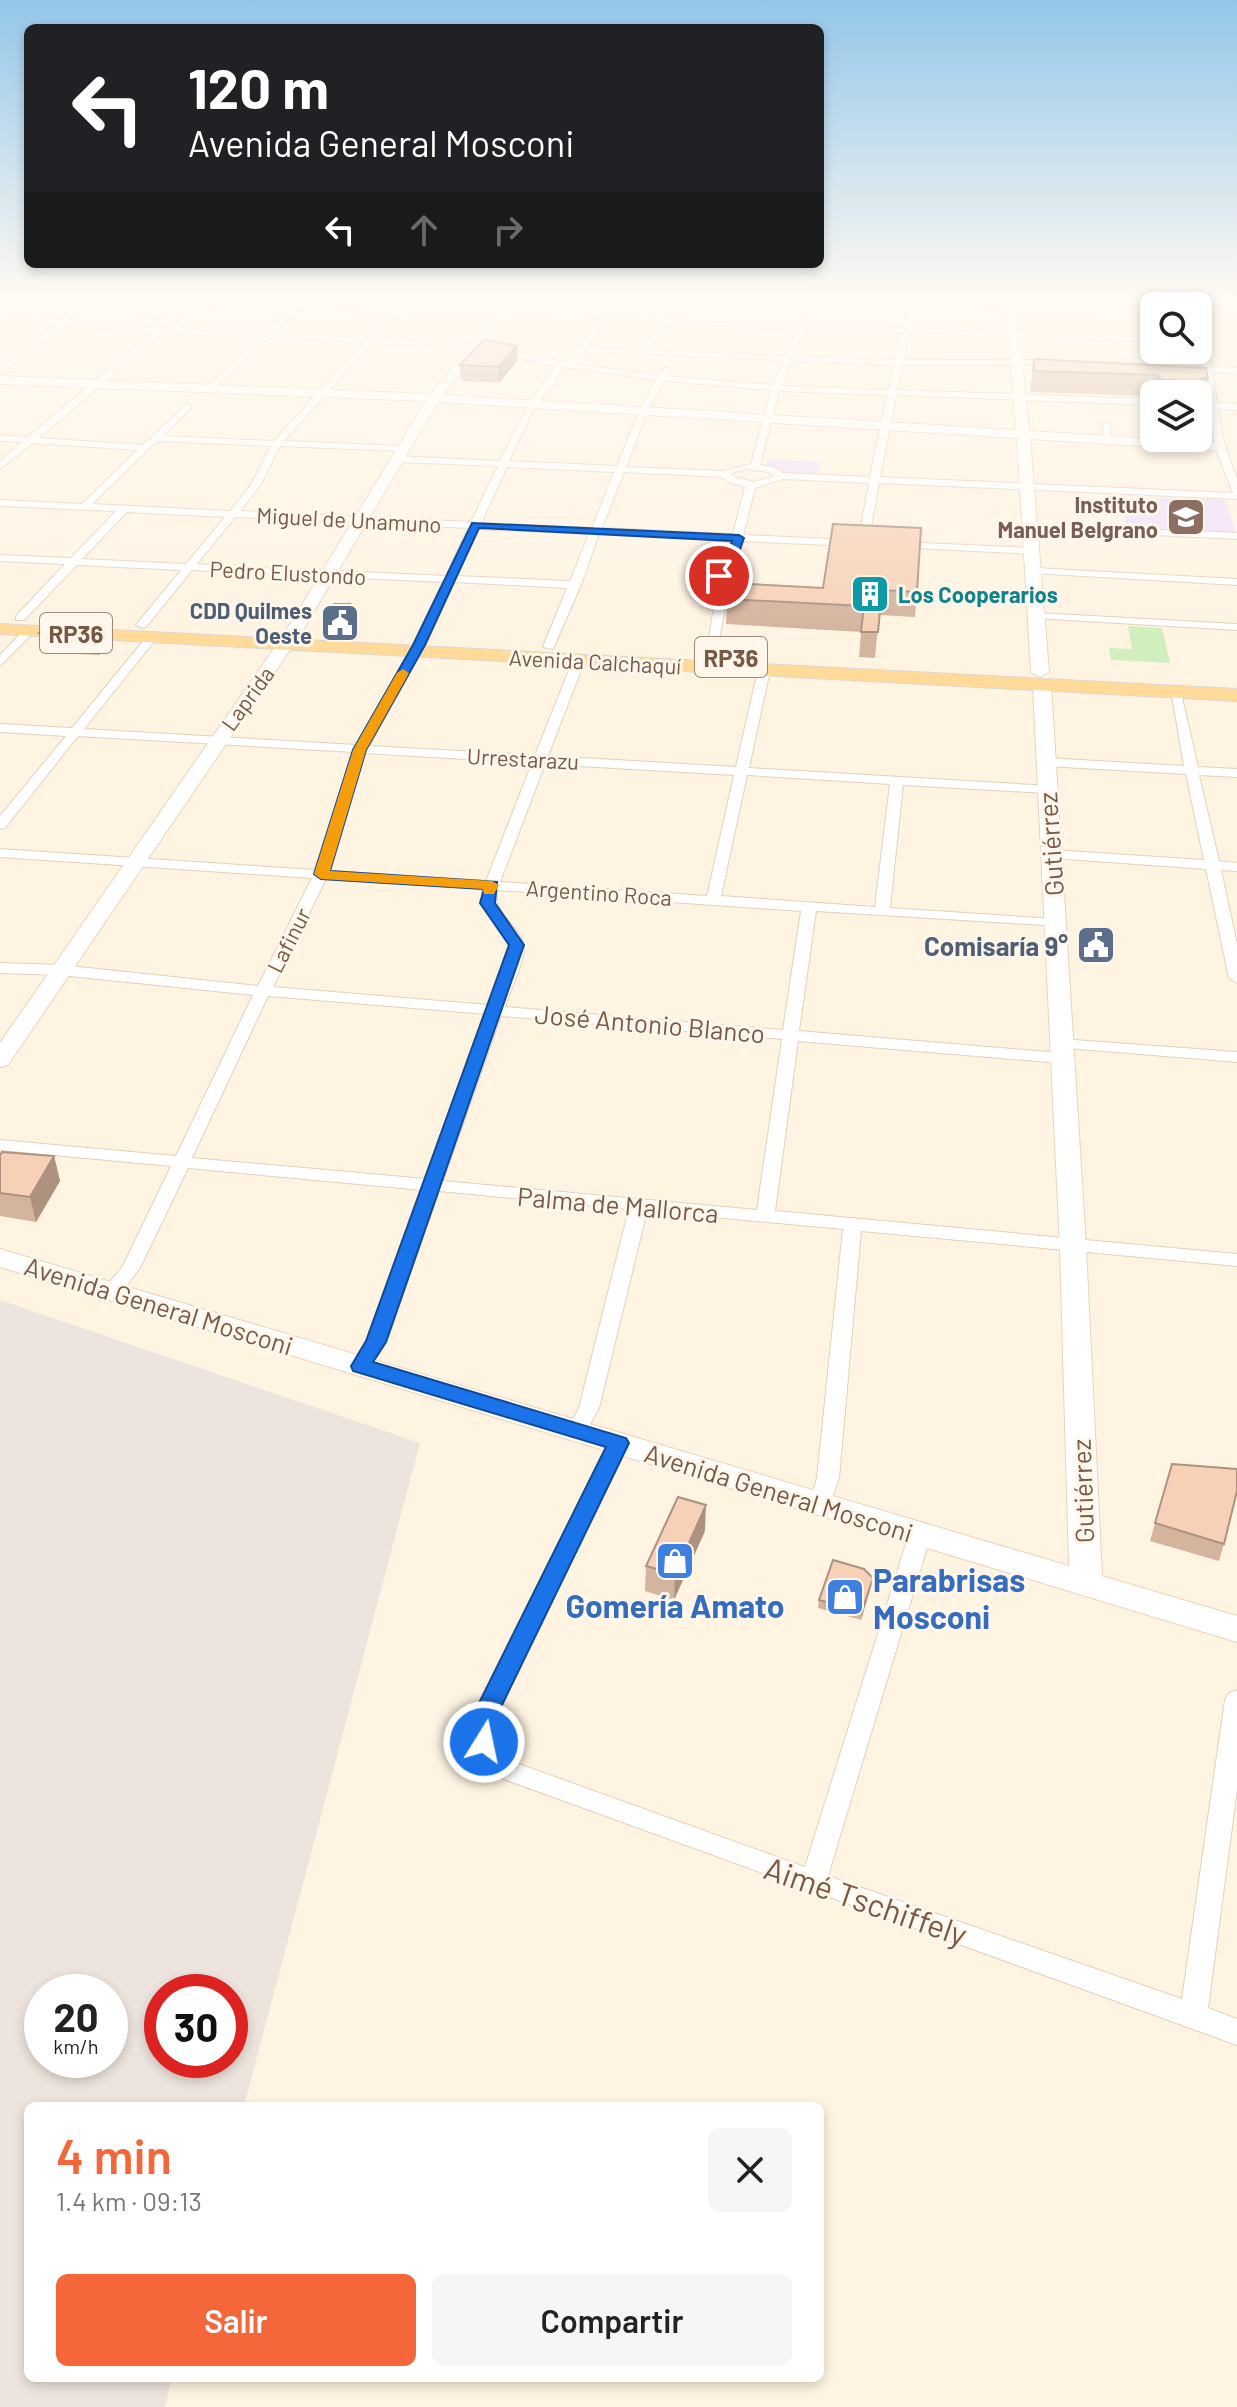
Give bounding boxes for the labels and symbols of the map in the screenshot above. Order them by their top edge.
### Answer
place label: Instituto Manuel Belgrano [997,491,1158,542]
school or university icon: Instituto Manuel Belgrano [1165,496,1207,538]
street label: Miguel de Unamuno [256,501,442,537]
pin [685,542,753,610]
street label: Pedro Elustondo [209,555,367,589]
building icon: Los Cooperarios [849,573,891,615]
place label: Los Cooperarios [898,581,1058,607]
place label: CDD Quilmes Oeste [190,597,312,648]
public building icon: CDD Quilmes Oeste [319,602,361,644]
road number: RP36 [40,613,112,653]
road number: RP36 [695,637,767,677]
street label: Avenida Calchaquí [508,644,682,679]
street label: Laprida [215,661,279,735]
street label: Urrestarazu [466,742,580,774]
street label: Gutiérrez [1031,791,1069,897]
street label: Argentino Roca [525,874,673,910]
street label: Lafinur [261,903,315,977]
public building icon: Comisaría 9° [1075,924,1117,966]
place label: Comisaría 9° [924,930,1068,961]
street label: José Antonio Blanco [534,998,766,1048]
street label: Palma de Mallorca [516,1180,720,1228]
street label: Avenida General Mosconi [21,1249,297,1361]
street label: Avenida General Mosconi [641,1436,917,1548]
street label: Gutiérrez [1065,1438,1099,1544]
shop icon: Gomería Amato [654,1540,696,1582]
place label: Parabrisas Mosconi [873,1560,1025,1635]
shop icon: Parabrisas Mosconi [824,1576,866,1618]
place label: Gomería Amato [565,1586,785,1624]
position arrow [442,1700,526,1784]
street label: Aimé Tschiffely [760,1848,973,1953]
speed limit sign: 30 [144,1974,248,2078]

